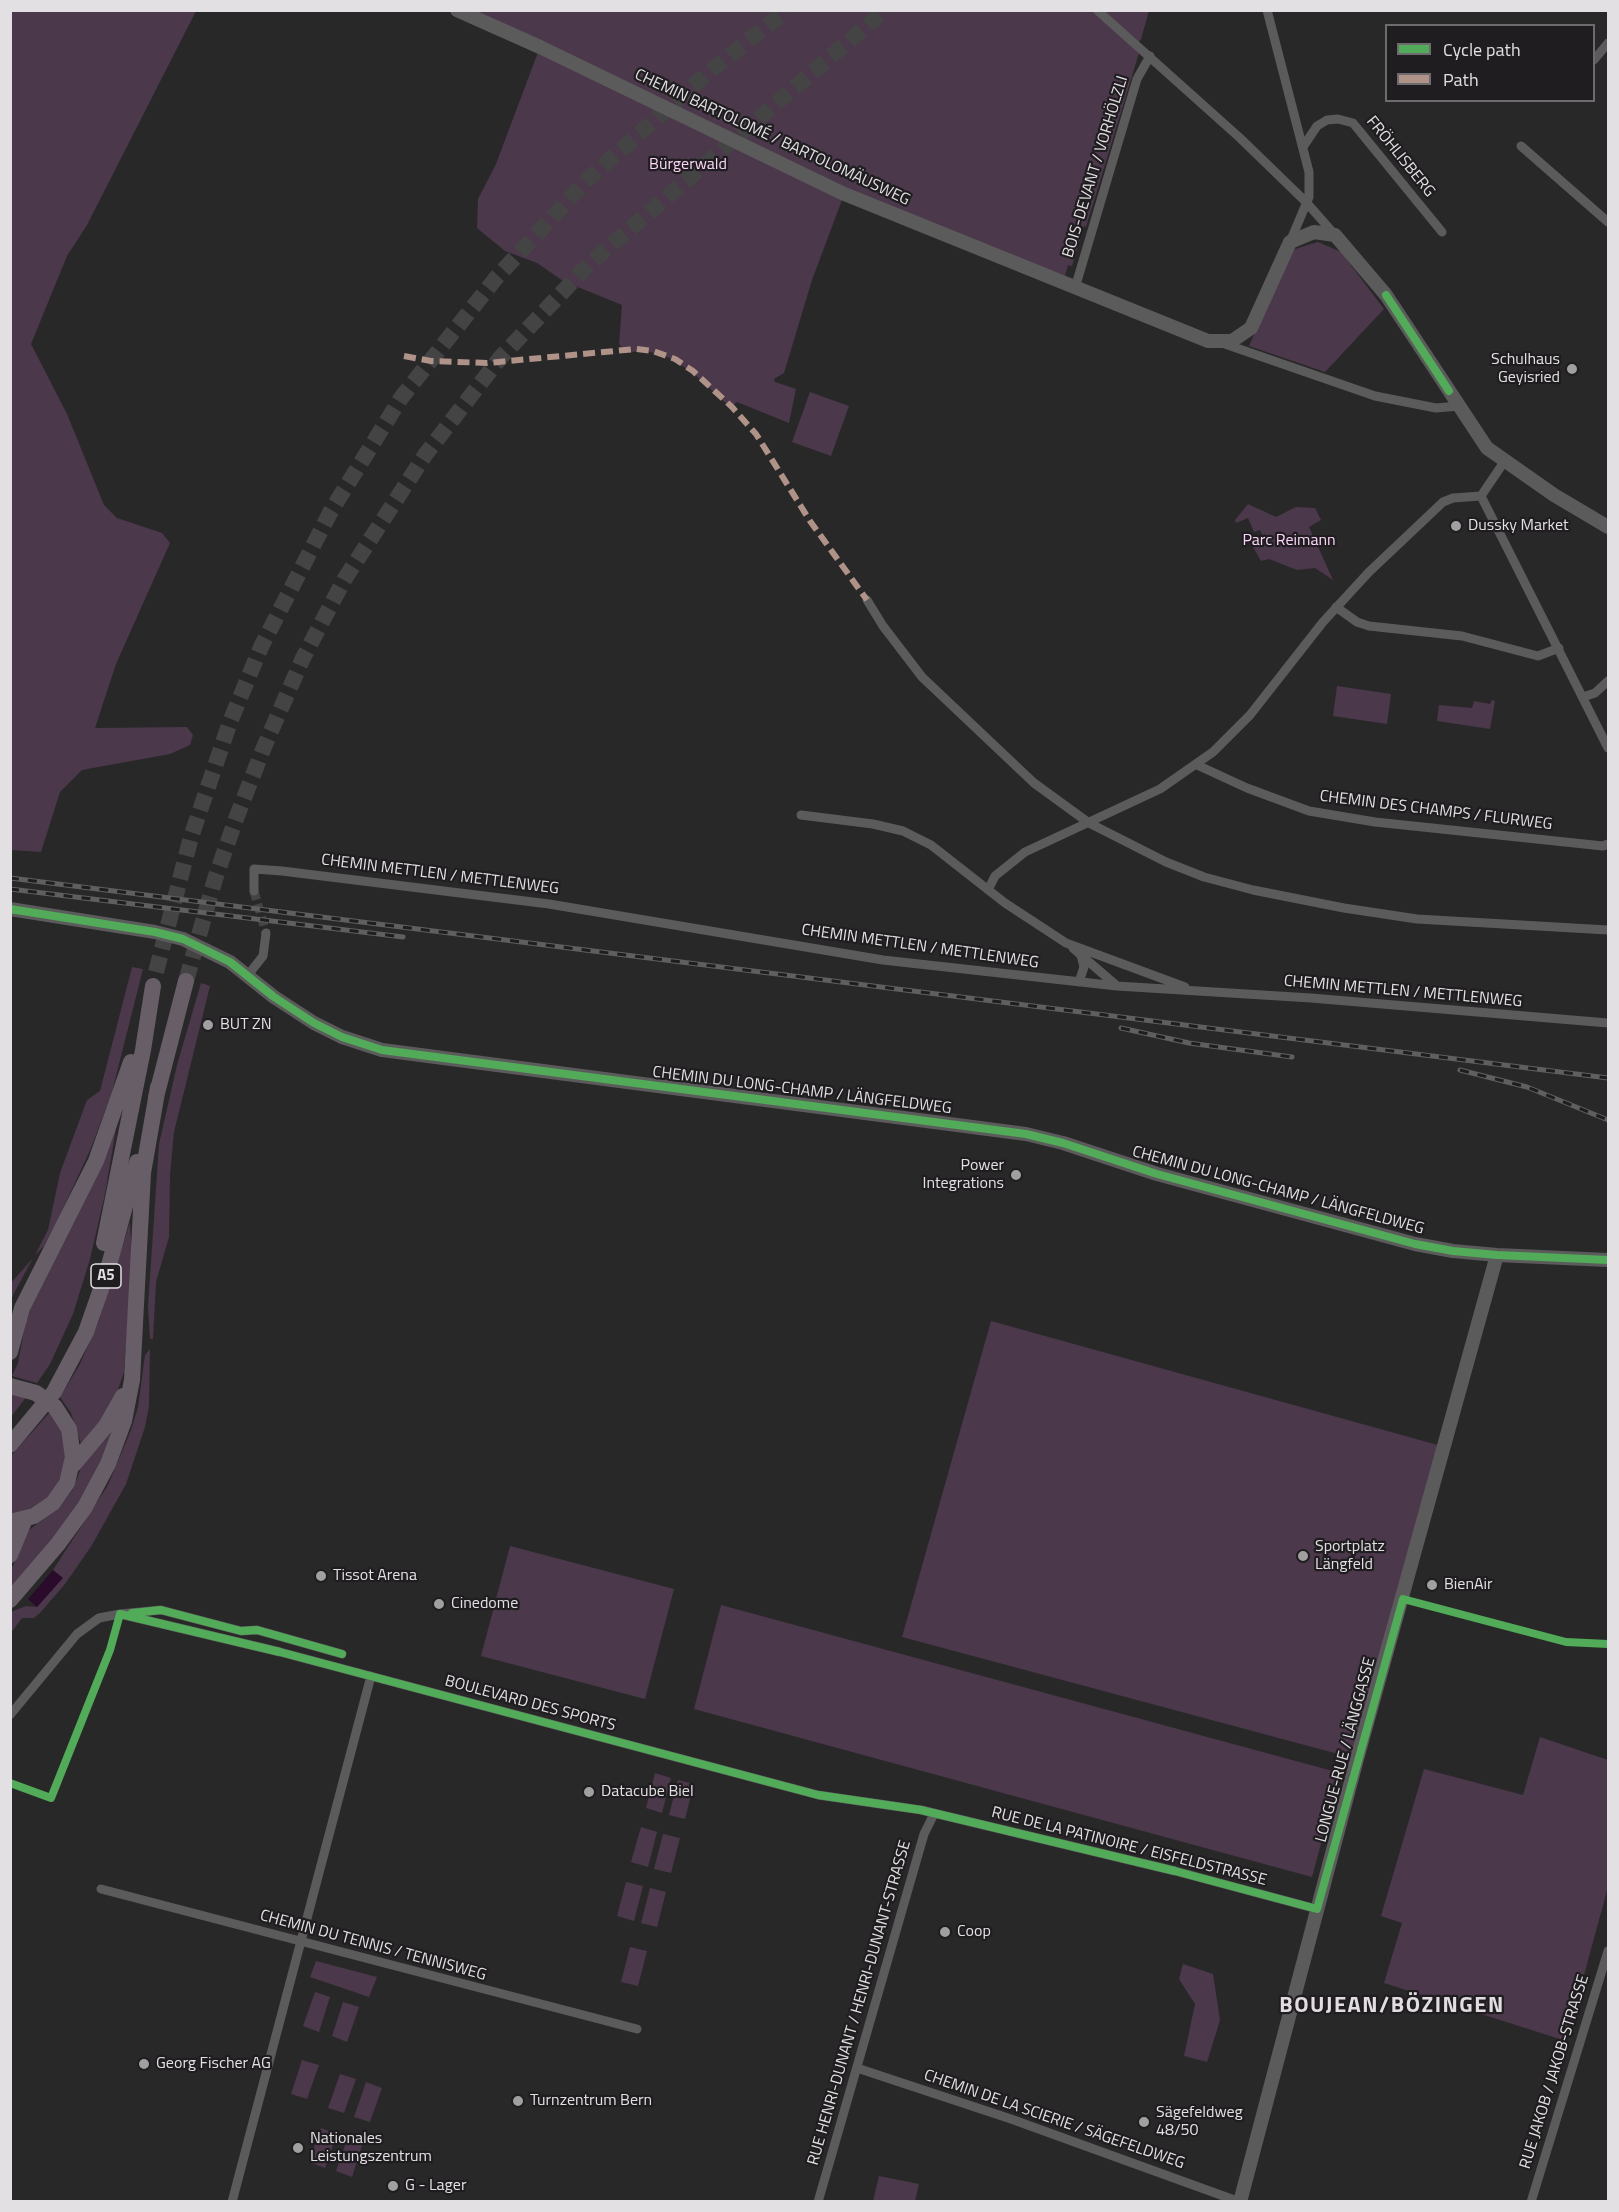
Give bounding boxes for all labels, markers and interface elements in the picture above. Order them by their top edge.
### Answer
legend [1385,24,1595,102]
text: Cycle path [1443,36,1521,63]
street label: CHEMIN BARTOLOMÉ / BARTOLOMÄUSWEG [631,66,913,210]
text: Path [1443,66,1479,93]
street label: BOIS-DEVANT / VORHÖLZLI [1059,74,1133,260]
street label: FRÖHLISBERG [1362,113,1438,201]
park label: Bürgerwald [649,155,727,175]
place label: Schulhaus Geyisried [1491,350,1560,388]
marker: Schulhaus Geyisried [1565,362,1579,376]
place label: Dussky Market [1468,516,1569,536]
marker: Dussky Market [1449,519,1463,533]
park label: Parc Reimann [1242,531,1336,551]
street label: CHEMIN DES CHAMPS / FLURWEG [1318,787,1554,835]
street label: CHEMIN METTLEN / METTLENWEG [320,851,560,899]
street label: CHEMIN METTLEN / METTLENWEG [800,921,1040,973]
street label: CHEMIN METTLEN / METTLENWEG [1283,972,1523,1012]
place label: BUT ZN [220,1015,271,1035]
marker: BUT ZN [201,1018,215,1032]
street label: CHEMIN DU LONG-CHAMP / LÄNGFELDWEG [651,1063,953,1119]
street label: CHEMIN DU LONG-CHAMP / LÄNGFELDWEG [1130,1143,1426,1239]
place label: Power Integrations [922,1156,1004,1194]
marker: Power Integrations [1009,1168,1023,1182]
road number: A5 [91,1264,121,1288]
place label: Sportplatz Längfeld [1315,1537,1385,1575]
marker: Sportplatz Längfeld [1296,1549,1310,1563]
place label: Tissot Arena [333,1566,417,1586]
marker: Tissot Arena [314,1569,328,1583]
place label: BienAir [1444,1575,1493,1595]
marker: BienAir [1425,1578,1439,1592]
place label: Cinedome [451,1594,518,1614]
marker: Cinedome [432,1597,446,1611]
street label: LONGUE-RUE / LÄNGGASSE [1312,1656,1380,1844]
street label: BOULEVARD DES SPORTS [442,1672,618,1736]
place label: Datacube Biel [601,1782,694,1802]
marker: Datacube Biel [582,1785,596,1799]
street label: RUE DE LA PATINOIRE / EISFELDSTRASSE [989,1803,1269,1891]
street label: RUE HENRI-DUNANT / HENRI-DUNANT-STRASSE [804,1838,916,2168]
street label: CHEMIN DU TENNIS / TENNISWEG [258,1906,488,1986]
place label: Coop [957,1922,991,1942]
marker: Coop [938,1925,952,1939]
street label: RUE JAKOB / JAKOB-STRASSE [1516,1973,1594,2171]
district label: BOUJEAN/BÖZINGEN [1279,1994,1505,2020]
place label: Georg Fischer AG [156,2054,271,2074]
marker: Georg Fischer AG [137,2057,151,2071]
street label: CHEMIN DE LA SCIERIE / SÄGEFELDWEG [921,2066,1187,2174]
place label: Turnzentrum Bern [530,2091,652,2111]
marker: Turnzentrum Bern [511,2094,525,2108]
place label: Sägefeldweg 48/50 [1156,2103,1243,2141]
marker: Sägefeldweg 48/50 [1137,2115,1151,2129]
place label: Nationales Leistungszentrum [310,2129,432,2167]
marker: Nationales Leistungszentrum [291,2141,305,2155]
place label: G - Lager [405,2176,466,2196]
marker: G - Lager [386,2179,400,2193]

